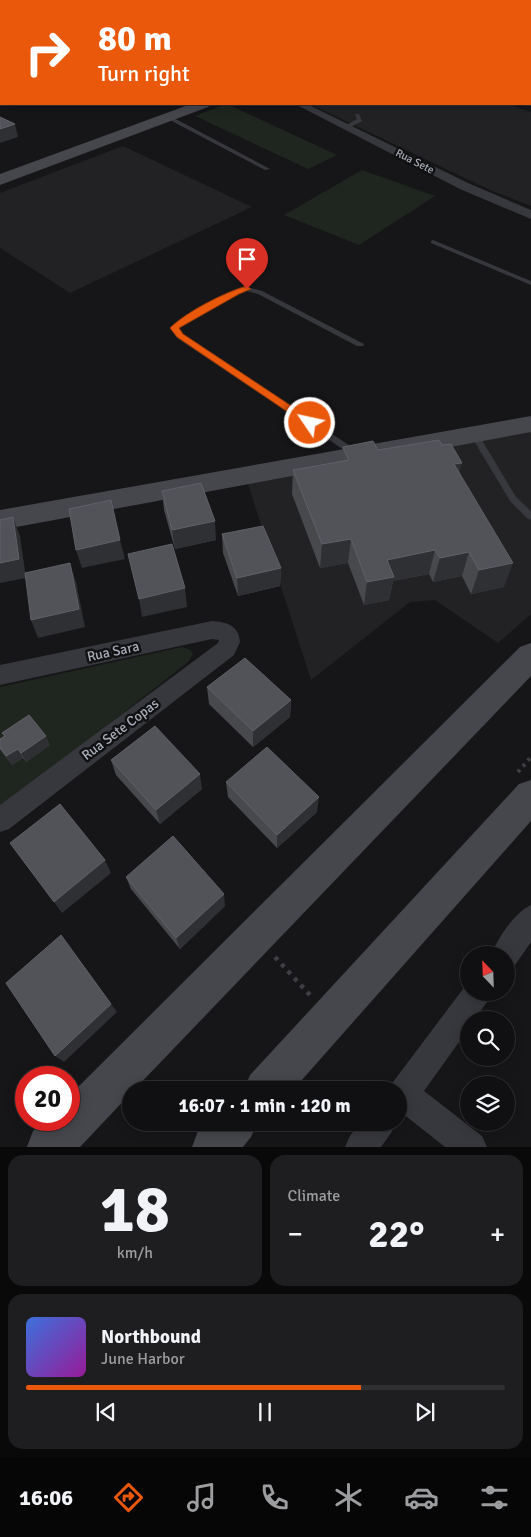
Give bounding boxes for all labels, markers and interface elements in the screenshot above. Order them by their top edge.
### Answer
text: 80 m [98,17,172,60]
icon: right [15,20,80,85]
text: Turn right [98,60,190,87]
street label: Rua Sete [393,146,436,177]
pin [226,238,268,289]
icon: arrive [233,245,261,273]
position arrow [283,396,335,448]
street label: Rua Sara [85,638,141,665]
street label: Rua Sete Copas [79,695,162,764]
north arrow [460,946,515,1001]
map controls [460,946,515,1131]
button: search [460,1011,515,1066]
speed limit sign: 20 [15,1066,80,1131]
button: layers [460,1076,515,1131]
text: 16:07 · 1 min · 120 m [178,1094,351,1118]
text: 18 [100,1170,170,1250]
text: Climate [288,1186,340,1206]
text: 22° [368,1211,424,1258]
text: − [288,1217,303,1251]
text: + [490,1217,505,1251]
text: km/h [117,1243,153,1263]
text: Northbound [101,1325,201,1349]
text: June Harbor [101,1349,185,1369]
icon: previous [92,1398,120,1426]
icon: pause [251,1398,279,1426]
icon: next [411,1398,439,1426]
icon: directions [111,1480,146,1515]
icon: music [184,1480,219,1515]
icon: phone [257,1480,292,1515]
icon: climate [331,1480,366,1515]
icon: car [404,1480,439,1515]
icon: filters [477,1480,512,1515]
text: 16:06 [19,1484,73,1511]

